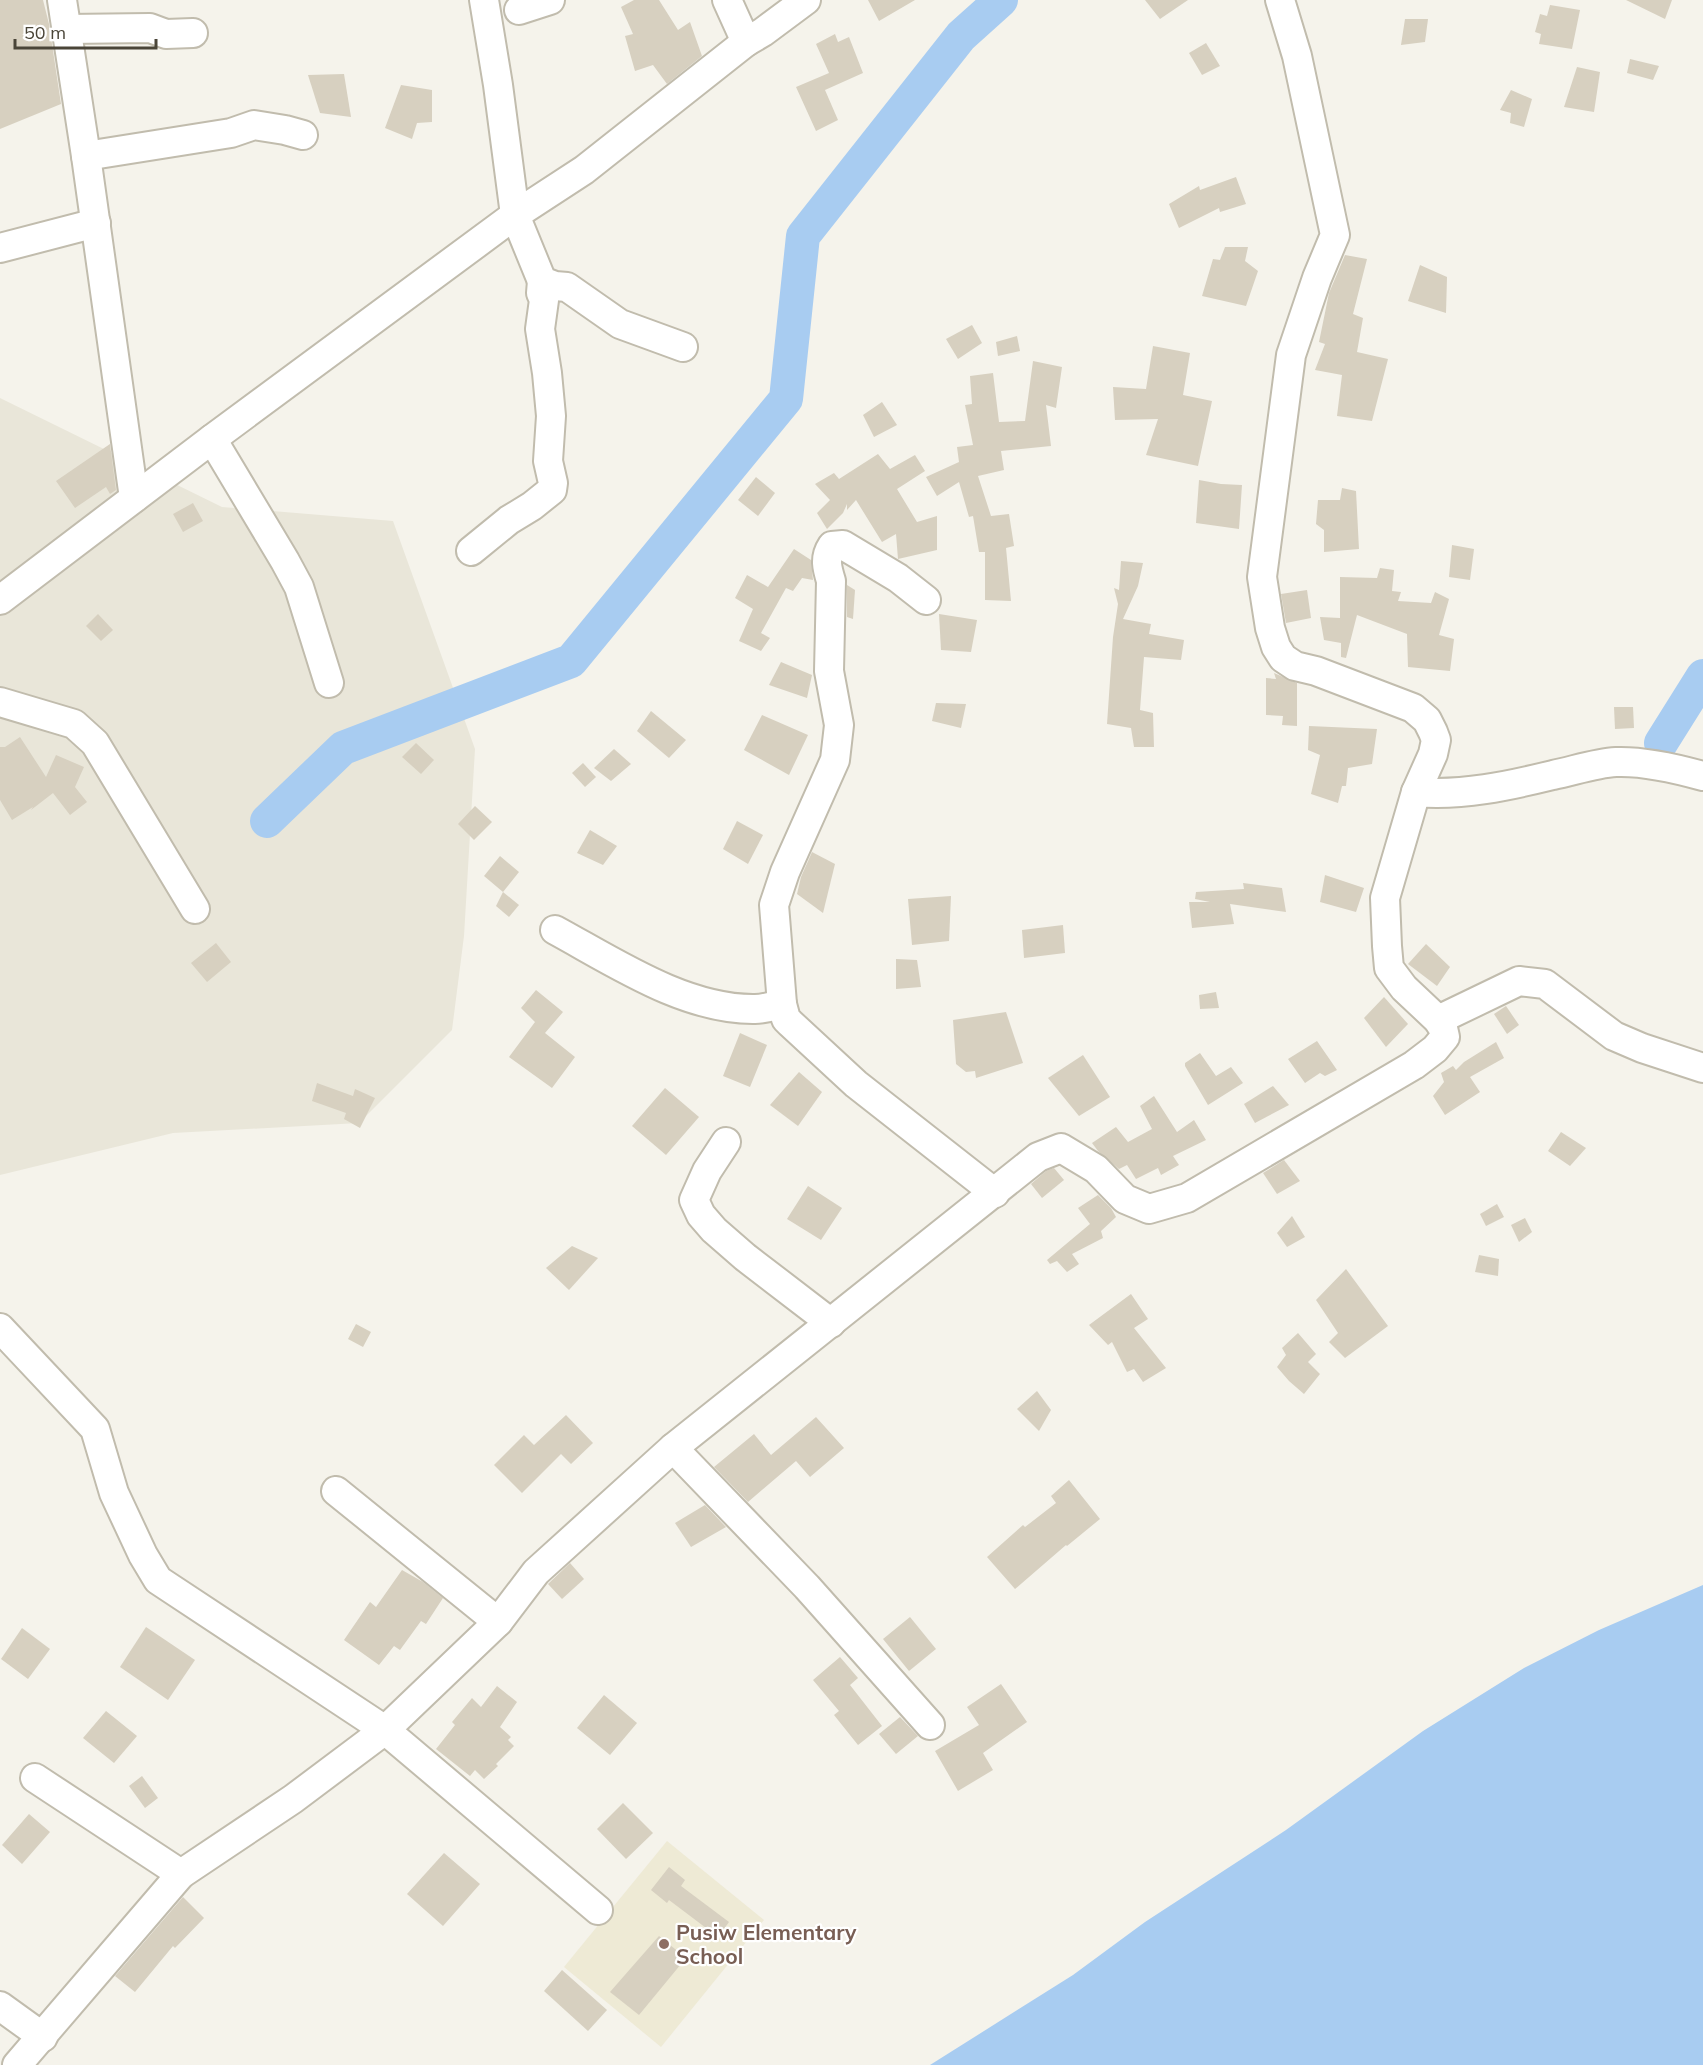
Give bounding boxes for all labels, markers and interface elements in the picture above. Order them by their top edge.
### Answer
scale bar [15,12,156,50]
text: 50 m [24,21,66,44]
place label: Pusiw Elementary School [676,1919,857,1969]
marker: Pusiw Elementary School [657,1937,671,1951]

